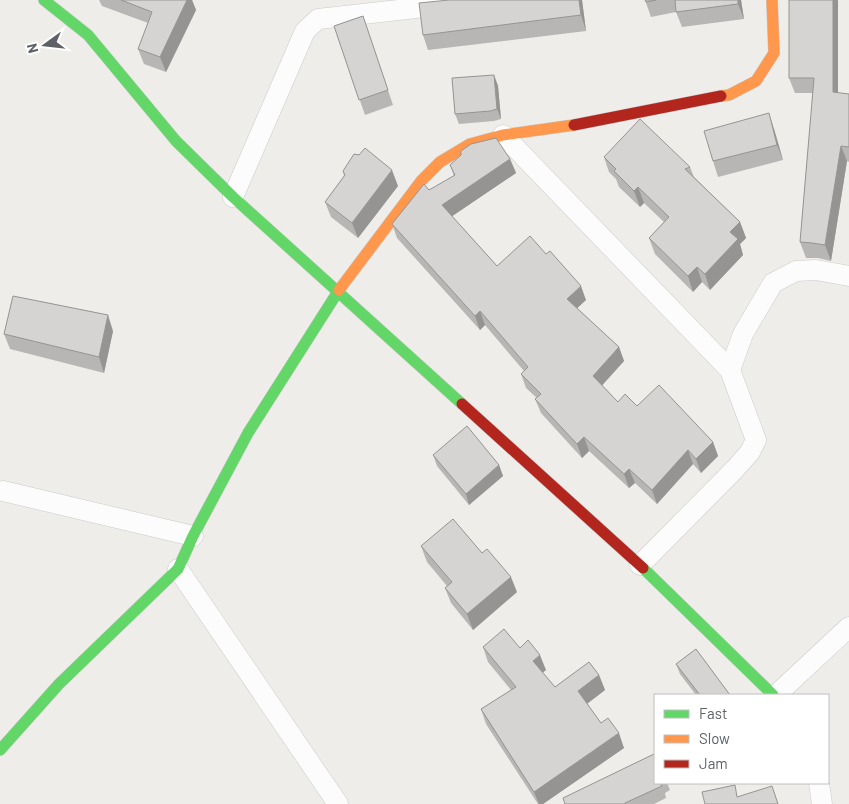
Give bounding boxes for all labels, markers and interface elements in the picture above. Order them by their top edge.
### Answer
north arrow [20,20,70,70]
text: N [23,42,41,55]
legend [654,694,829,784]
text: Fast [699,704,727,722]
text: Slow [699,729,730,747]
text: Jam [699,754,728,772]

